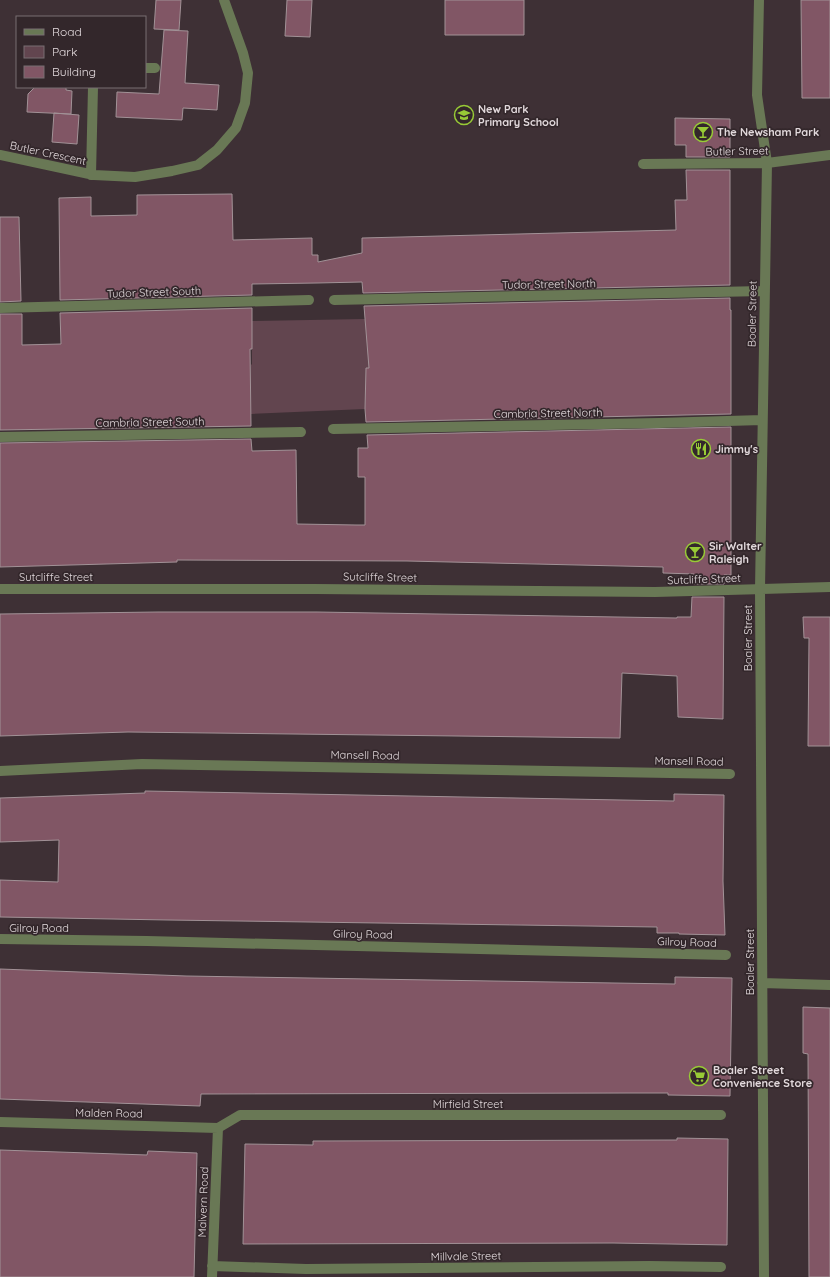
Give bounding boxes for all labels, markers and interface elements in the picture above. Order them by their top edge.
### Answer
legend [16,16,146,88]
text: Road [52,24,82,39]
text: Park [52,44,77,59]
text: Building [52,64,96,79]
place label: New Park Primary School [478,102,559,129]
school or university icon: New Park Primary School [453,104,475,126]
bar icon: The Newsham Park [692,121,714,143]
place label: The Newsham Park [717,125,819,139]
street label: Butler Crescent [9,138,88,168]
street label: Butler Street [705,143,769,159]
street label: Tudor Street North [502,276,596,292]
street label: Boaler Street [744,280,760,347]
street label: Tudor Street South [107,283,201,301]
street label: Cambria Street North [494,405,602,421]
street label: Cambria Street South [95,414,205,430]
restaurant icon: Jimmy's [690,438,712,460]
place label: Jimmy's [715,442,758,456]
place label: Sir Walter Raleigh [709,539,762,566]
bar icon: Sir Walter Raleigh [684,541,706,563]
street label: Sutcliffe Street [343,569,417,585]
street label: Sutcliffe Street [19,570,93,584]
street label: Sutcliffe Street [667,571,741,587]
street label: Boaler Street [741,605,755,671]
street label: Mansell Road [330,747,400,763]
street label: Mansell Road [654,753,724,769]
street label: Gilroy Road [9,921,69,935]
street label: Gilroy Road [333,926,393,942]
street label: Boaler Street [743,929,757,995]
street label: Gilroy Road [657,934,717,950]
place label: Boaler Street Convenience Store [713,1063,813,1090]
supermarket icon: Boaler Street Convenience Store [688,1065,710,1087]
street label: Mirfield Street [433,1097,503,1111]
street label: Malden Road [75,1105,143,1121]
street label: Malvern Road [195,1166,211,1238]
street label: Millvale Street [431,1248,502,1264]

